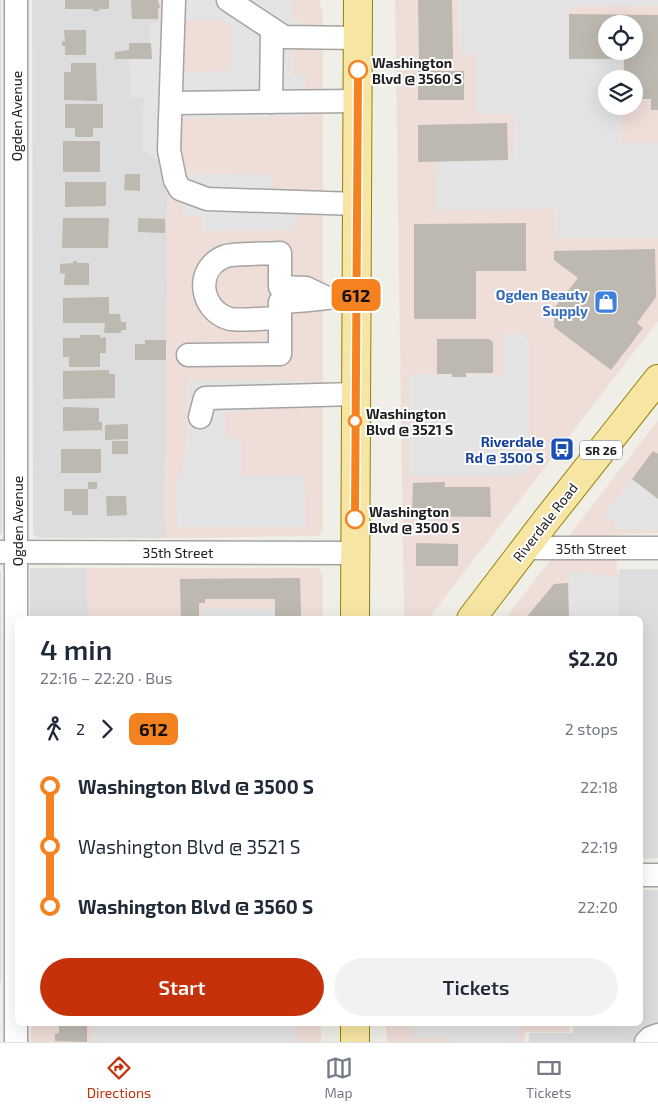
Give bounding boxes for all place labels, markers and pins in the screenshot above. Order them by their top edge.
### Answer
place label: Washington Blvd @ 3560 S [372,54,462,87]
marker: Washington Blvd @ 3560 S [348,60,368,80]
place label: Ogden Beauty Supply [496,286,588,319]
shop icon: Ogden Beauty Supply [593,289,619,315]
place label: Washington Blvd @ 3521 S [366,405,453,438]
marker: Washington Blvd @ 3521 S [348,414,362,428]
place label: Riverdale Rd @ 3500 S [465,433,544,466]
bus stop icon: Riverdale Rd @ 3500 S [549,436,575,462]
place label: Washington Blvd @ 3500 S [369,503,460,536]
marker: Washington Blvd @ 3500 S [345,509,365,529]

